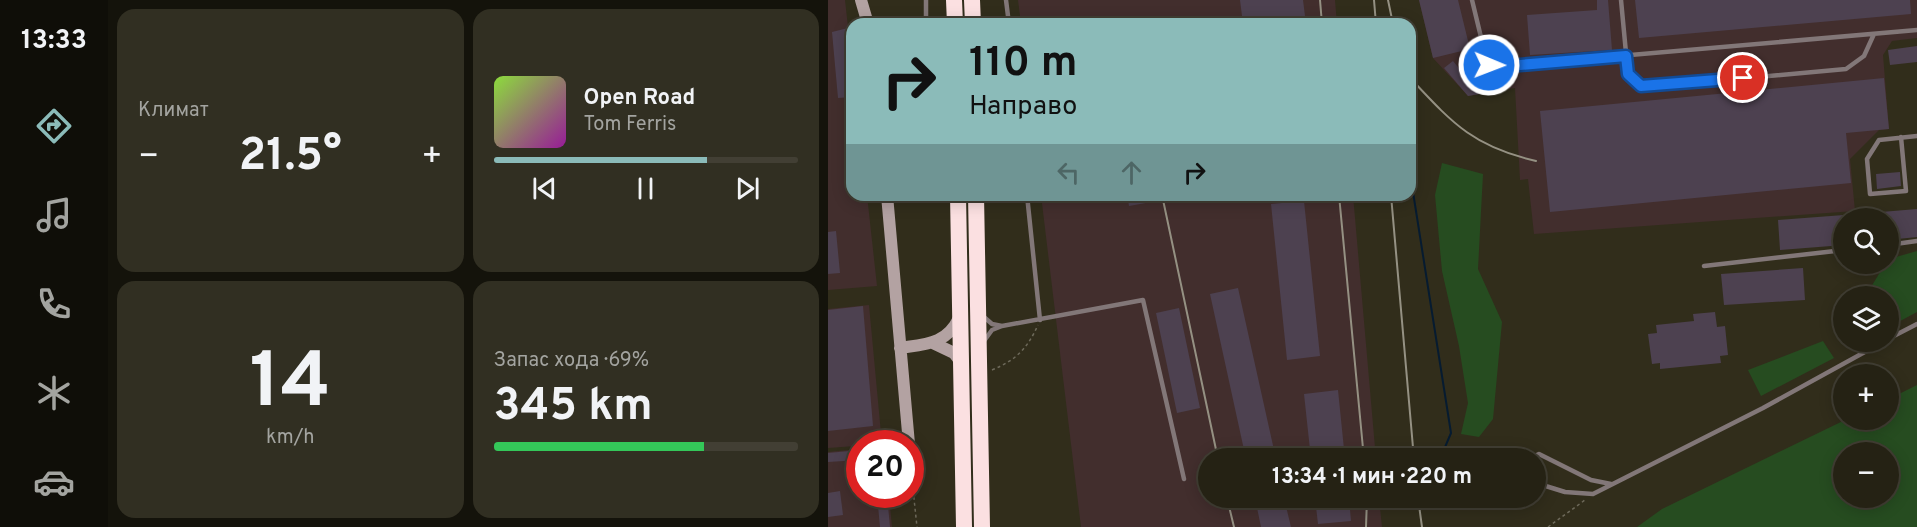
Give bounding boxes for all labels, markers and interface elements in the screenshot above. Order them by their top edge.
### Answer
text: 13:33 [21,24,87,58]
position arrow [1457,33,1521,97]
text: 110 m [969,38,1078,91]
icon: right [870,42,948,120]
pin [1717,52,1768,103]
icon: arrive [1726,61,1759,94]
text: Open Road [584,85,695,112]
text: Направо [969,90,1077,124]
text: Климат [138,98,209,124]
icon: directions [33,105,75,147]
text: Tom Ferris [584,112,676,138]
text: 21.5° [239,129,342,186]
text: − [138,137,159,179]
text: + [421,137,442,179]
icon: left [1052,156,1085,189]
icon: ahead [1115,156,1148,189]
icon: right [1178,156,1211,189]
icon: previous [528,172,561,205]
icon: pause [629,172,662,205]
icon: next [731,172,764,205]
icon: music [33,194,75,236]
map controls [1833,208,1899,508]
button: search [1833,208,1899,274]
icon: phone [33,283,75,325]
button: layers [1833,286,1899,352]
text: 14 [250,336,331,435]
text: Запас хода · 69% [494,348,649,374]
button: + [1833,364,1899,430]
icon: climate [33,372,75,414]
text: 345 km [494,379,653,436]
text: km/h [266,425,315,451]
speed limit sign: 20 [846,430,924,508]
button: − [1833,442,1899,508]
icon: car [33,461,75,503]
text: 13:34 · 1 мин · 220 m [1272,464,1472,491]

